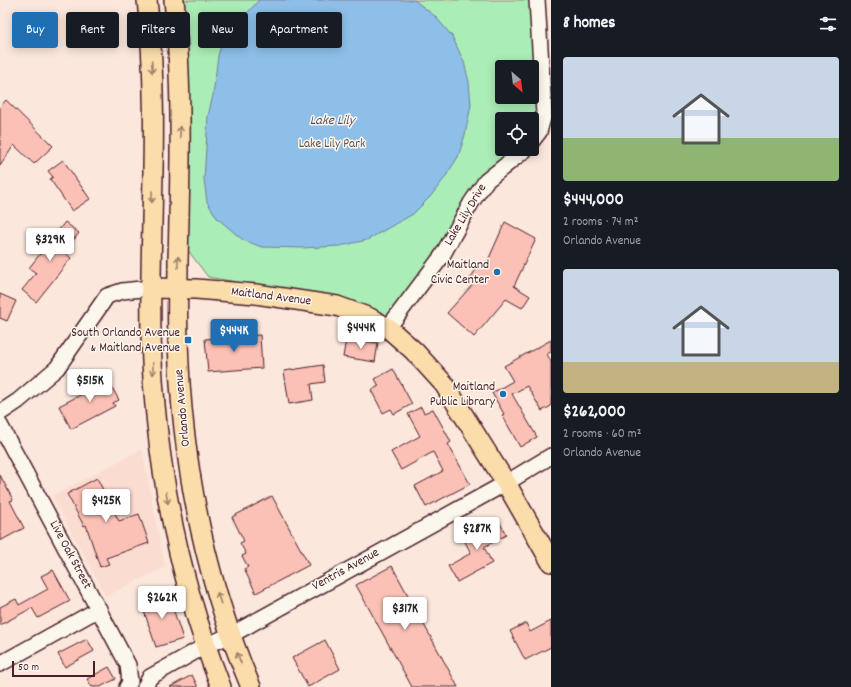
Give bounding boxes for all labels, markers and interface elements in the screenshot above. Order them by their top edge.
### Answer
chip: Buy [12,12,58,48]
chip: Rent [66,12,119,48]
chip: Filters [127,12,190,48]
chip: New [198,12,248,48]
chip: Apartment [256,12,342,48]
text: 8 homes [563,12,615,36]
icon: filters [817,13,839,35]
one-way arrow [149,60,156,73]
north arrow [495,60,539,104]
map controls [495,60,539,156]
icon: home [665,83,737,155]
water label: Lake Lily [310,111,357,131]
button: locate [495,112,539,156]
one-way arrow [176,126,184,139]
park label: Lake Lily Park [299,135,365,154]
street label: Lake Lily Drive [440,180,492,250]
text: $444,000 [563,189,624,213]
one-way arrow [148,190,156,203]
text: 2 rooms · 74 m² [563,213,638,232]
pin: $329K [22,228,78,262]
text: $329K [35,231,65,250]
text: Orlando Avenue [563,232,641,251]
one-way arrow [174,256,182,269]
place label: Maitland Civic Center [431,256,489,290]
marker: Maitland Civic Center [492,267,502,277]
street label: Maitland Avenue [230,283,312,311]
icon: home [665,295,737,367]
pin: $444K [333,316,389,350]
pin: $444K [206,319,262,353]
text: $444K [347,319,375,338]
text: $444K [220,322,248,341]
place label: South Orlando Avenue & Maitland Avenue [71,324,180,358]
marker: South Orlando Avenue & Maitland Avenue [183,335,193,345]
one-way arrow [149,362,156,375]
street label: Orlando Avenue [170,368,196,448]
pin: $515K [62,369,118,403]
text: $515K [76,372,104,391]
place label: Maitland Public Library [430,378,496,412]
marker: Maitland Public Library [498,389,508,399]
text: $262,000 [563,401,626,425]
text: 2 rooms · 60 m² [563,425,641,444]
text: Orlando Avenue [563,444,641,463]
pin: $425K [78,489,134,523]
one-way arrow [164,491,172,504]
text: $425K [91,492,121,511]
street label: Live Oak Street [44,517,96,593]
pin: $287K [449,517,505,551]
text: $287K [463,520,491,539]
street label: Ventris Avenue [309,544,383,596]
pin: $262K [134,586,190,620]
text: $262K [147,589,177,608]
one-way arrow [215,591,222,604]
pin: $317K [377,597,433,631]
text: $317K [392,600,418,619]
one-way arrow [235,653,243,665]
scale bar [12,659,95,678]
text: 50 m [18,660,39,676]

